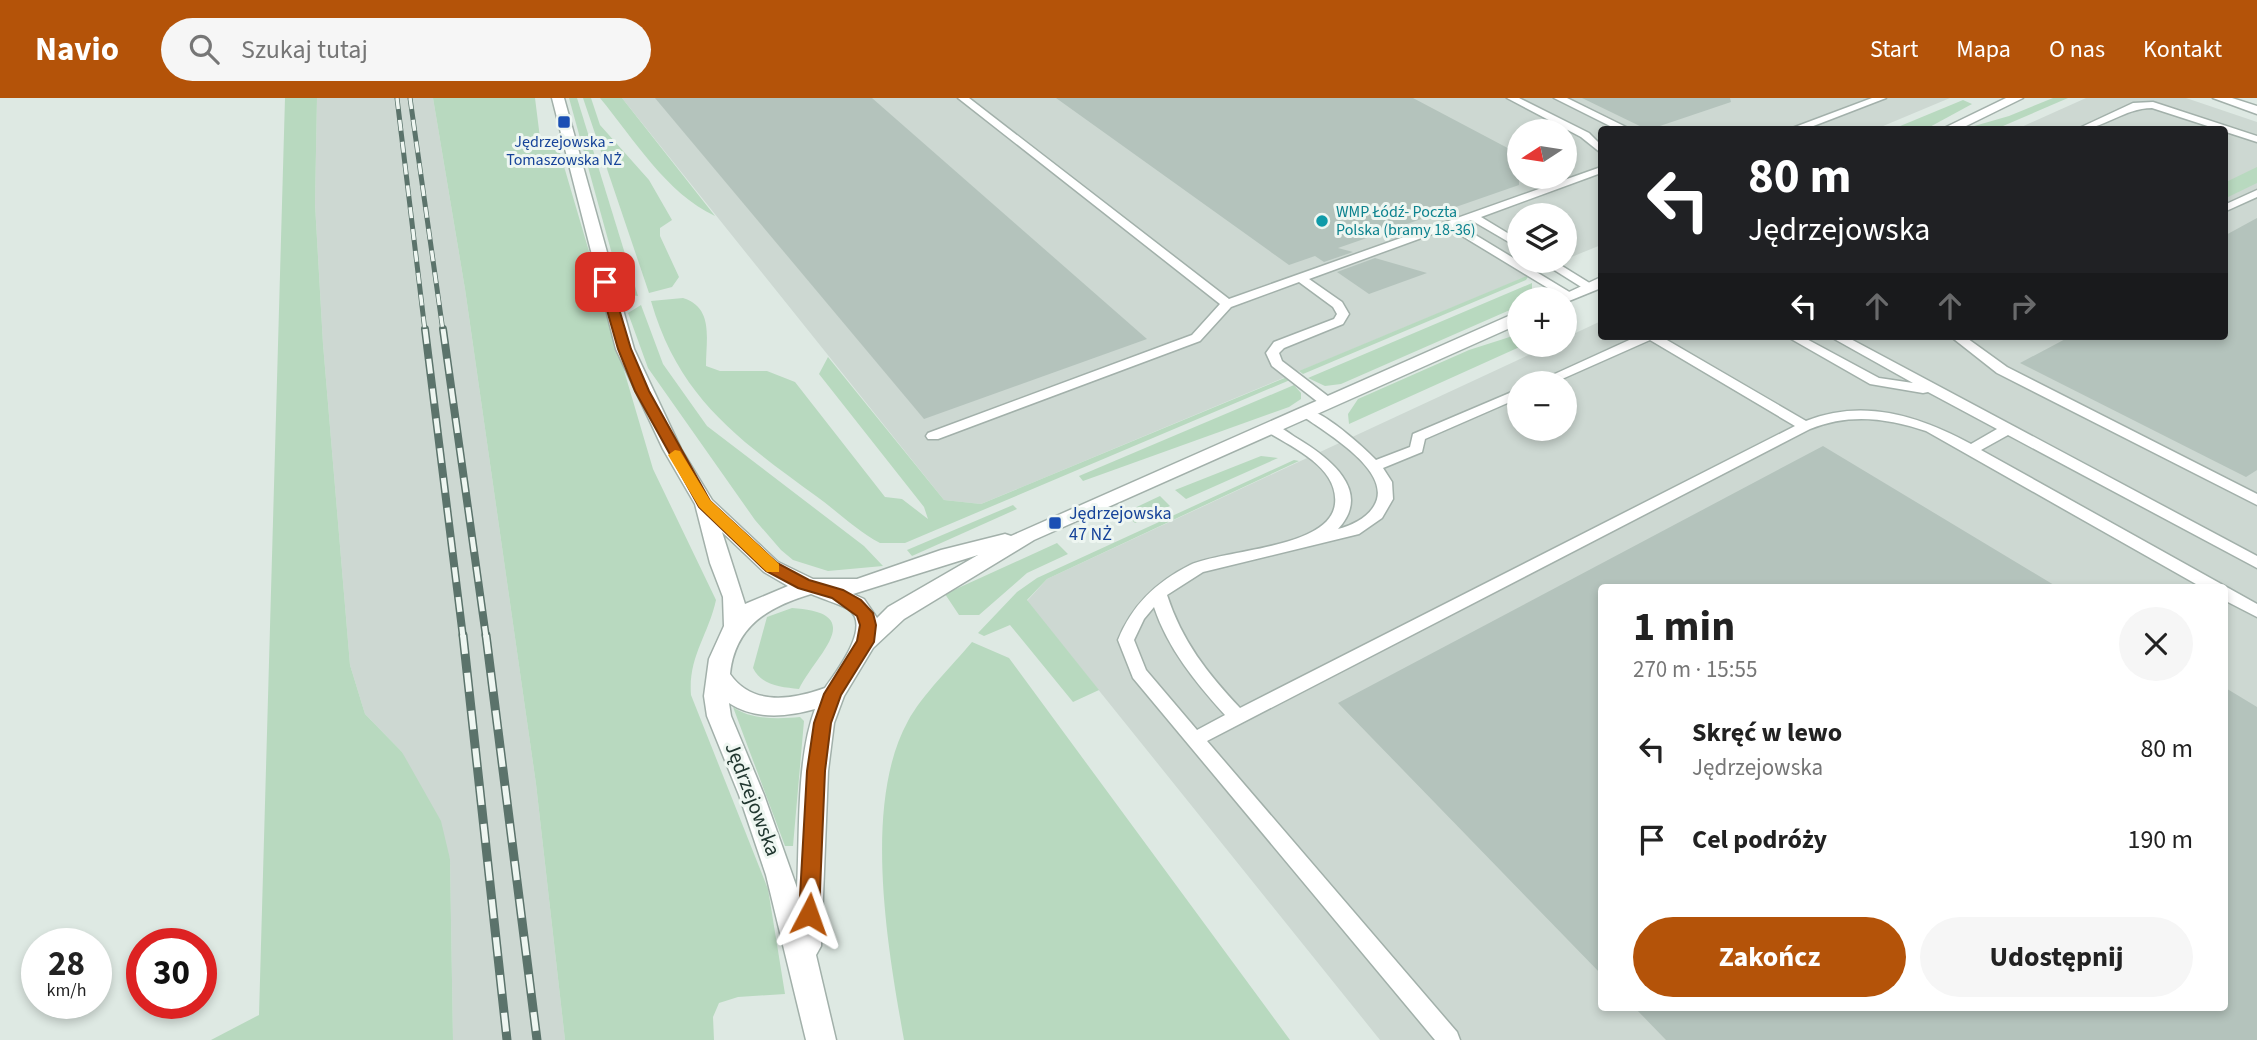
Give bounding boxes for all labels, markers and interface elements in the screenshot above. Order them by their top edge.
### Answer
search box [161,18,651,81]
text: Navio [35,26,119,73]
icon: search [185,30,223,68]
text: Szukaj tutaj [241,31,368,68]
text: Start [1870,32,1918,67]
text: Mapa [1956,32,2011,67]
text: O nas [2049,32,2105,67]
text: Kontakt [2143,32,2222,67]
marker: Jędrzejowska - Tomaszowska NŻ [556,114,572,130]
north arrow [1507,119,1577,189]
map controls [1507,119,1577,441]
place label: Jędrzejowska - Tomaszowska NŻ [506,131,622,171]
text: 80 m [1748,142,1852,212]
icon: left [1633,154,1724,245]
place label: WMP Łódź- Poczta Polska (bramy 18-36) [1336,201,1476,241]
button: layers [1507,203,1577,273]
text: Jędrzejowska [1748,207,1930,253]
marker: WMP Łódź- Poczta Polska (bramy 18-36) [1314,213,1330,229]
pin [575,252,635,312]
icon: arrive [586,263,624,301]
button: + [1507,287,1577,357]
icon: left [1785,287,1823,325]
icon: ahead [1858,287,1896,325]
icon: ahead [1931,287,1969,325]
icon: right [2004,287,2042,325]
button: − [1507,371,1577,441]
place label: Jędrzejowska 47 NŻ [1069,501,1172,547]
marker: Jędrzejowska 47 NŻ [1047,515,1063,531]
text: 1 min [1633,597,1735,657]
button: close [2119,607,2193,681]
text: 270 m · 15:55 [1633,653,1757,686]
text: Skręć w lewo [1692,714,1842,751]
icon: left [1633,730,1671,768]
text: 80 m [2140,730,2193,767]
street label: Jędrzejowska [718,738,788,860]
text: Jędrzejowska [1692,751,1823,784]
icon: arrive [1633,821,1671,859]
text: Cel podróży [1692,821,1827,858]
text: 190 m [2127,821,2193,858]
position arrow [772,877,846,951]
button: Zakończ [1633,917,1906,997]
button: Udostępnij [1920,917,2193,997]
speed limit sign: 30 [126,928,217,1019]
text: 28 [48,939,85,989]
text: km/h [47,978,86,1003]

